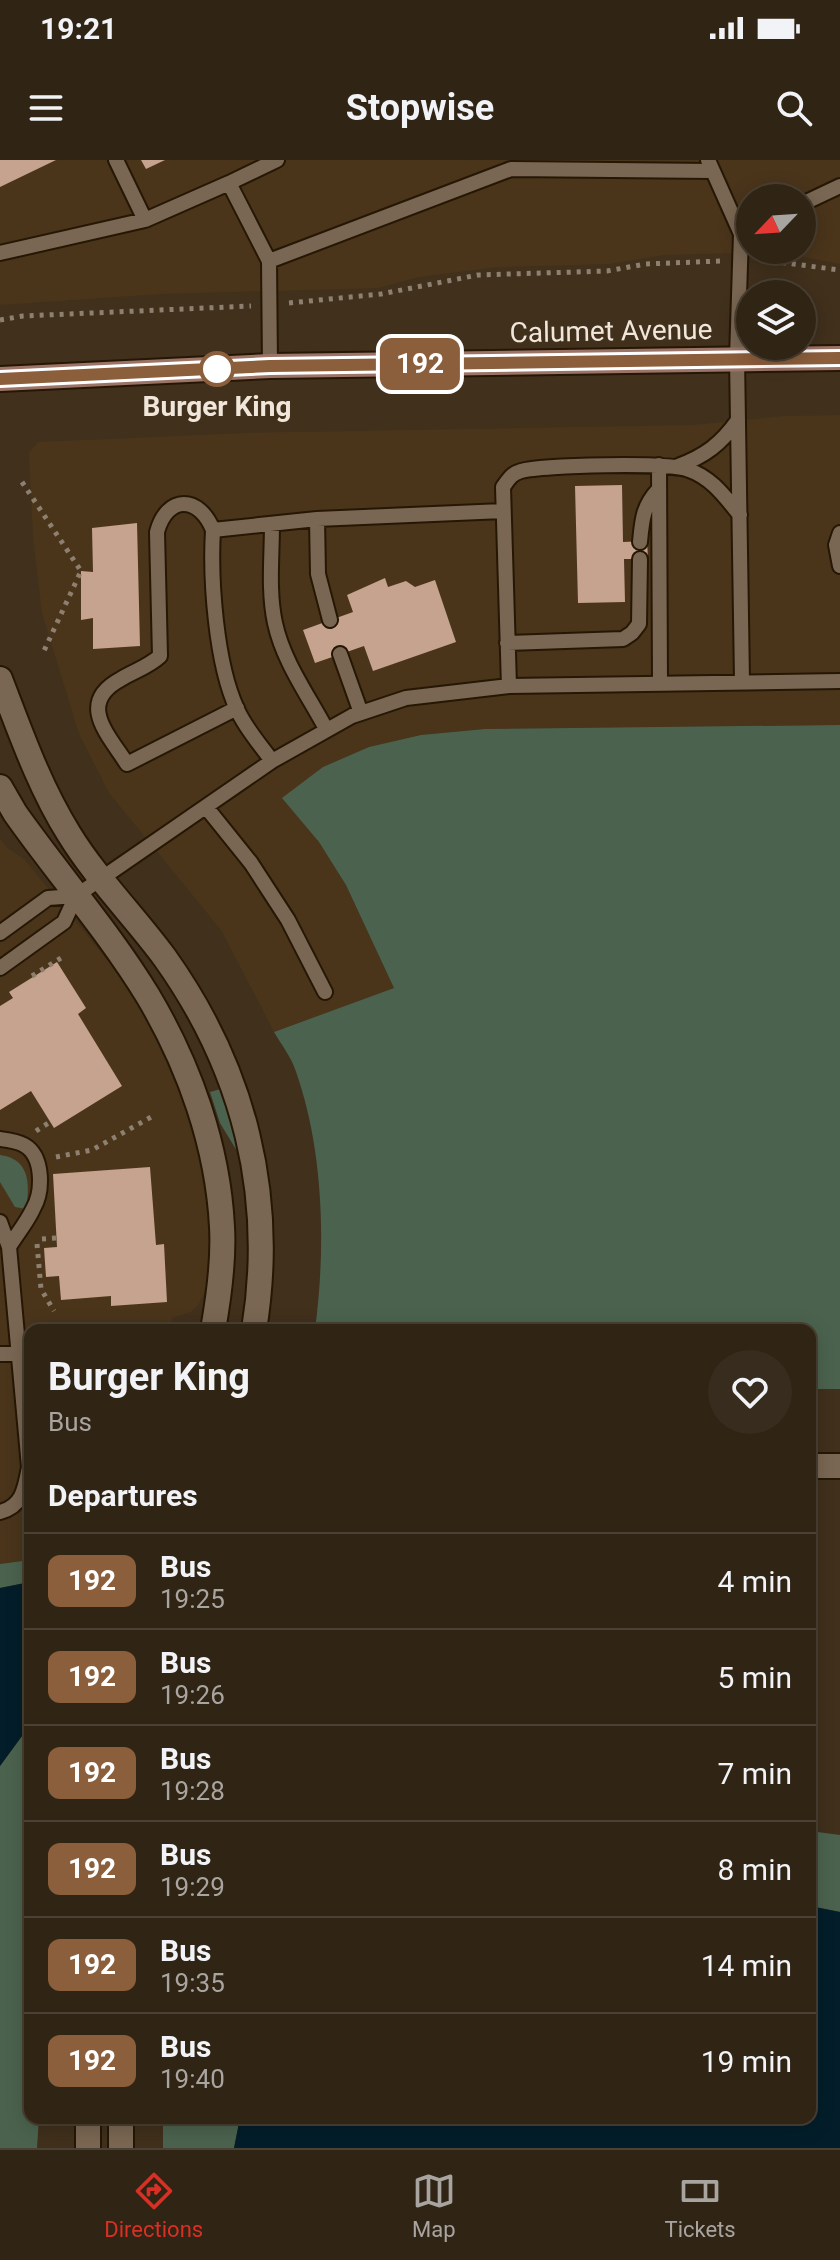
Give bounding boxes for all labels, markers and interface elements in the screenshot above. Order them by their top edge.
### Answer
text: 19:21 [40,11,117,46]
icon: menu [24,86,68,130]
icon: search [772,86,816,130]
text: Stopwise [346,87,494,129]
north arrow [736,184,816,264]
map controls [736,184,816,360]
button: layers [736,280,816,360]
street label: Calumet Avenue [509,313,713,349]
line badge: 192 [374,338,466,390]
text: 192 [396,347,444,380]
marker: Burger King [200,352,234,386]
place label: Burger King [143,390,291,423]
button: heart [708,1350,792,1434]
text: Burger King [48,1355,250,1399]
text: Bus [48,1407,92,1437]
text: Departures [48,1478,198,1513]
text: Bus [160,1549,211,1584]
text: 192 [68,1564,116,1597]
text: 4 min [718,1564,792,1599]
text: 19:25 [160,1584,225,1614]
text: Bus [160,1645,211,1680]
text: 192 [68,1660,116,1693]
text: 5 min [718,1660,792,1695]
text: 19:26 [160,1680,225,1710]
text: Bus [160,1741,211,1776]
text: 192 [68,1756,116,1789]
text: 7 min [718,1756,792,1791]
text: 19:28 [160,1776,225,1806]
text: Bus [160,1837,211,1872]
text: 192 [68,1852,116,1885]
text: 8 min [718,1852,792,1887]
text: 19:29 [160,1872,225,1902]
text: Bus [160,1933,211,1968]
text: 192 [68,1948,116,1981]
text: 14 min [701,1948,792,1983]
text: 19:35 [160,1968,225,1998]
text: Bus [160,2029,211,2064]
text: 192 [68,2044,116,2077]
text: 19 min [701,2044,792,2079]
text: 19:40 [160,2064,225,2094]
tab: Directions [104,2169,203,2242]
tab: Map [412,2169,456,2242]
tab: Tickets [665,2169,736,2242]

